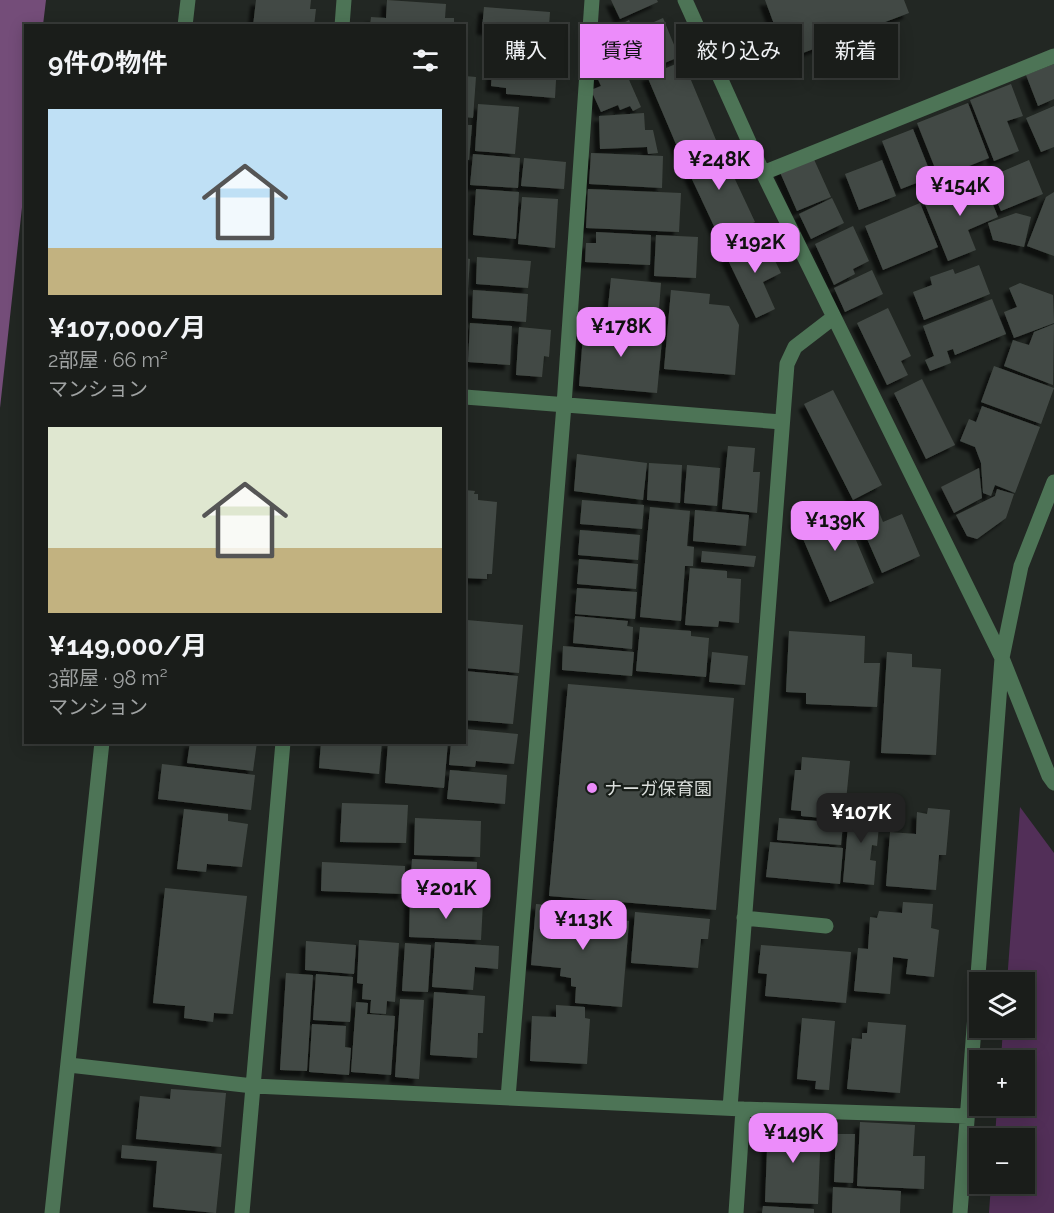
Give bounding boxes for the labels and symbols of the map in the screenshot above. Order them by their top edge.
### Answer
pin: ¥248K [677,140,761,191]
pin: ¥154K [918,166,1002,217]
pin: ¥192K [713,223,797,274]
pin: ¥178K [579,307,663,358]
pin: ¥139K [793,501,877,552]
place label: ナーガ保育園 [604,778,712,799]
marker: ナーガ保育園 [585,781,599,795]
pin: ¥107K [819,793,903,844]
pin: ¥201K [404,869,488,920]
pin: ¥113K [541,900,625,951]
pin: ¥149K [751,1113,835,1164]

